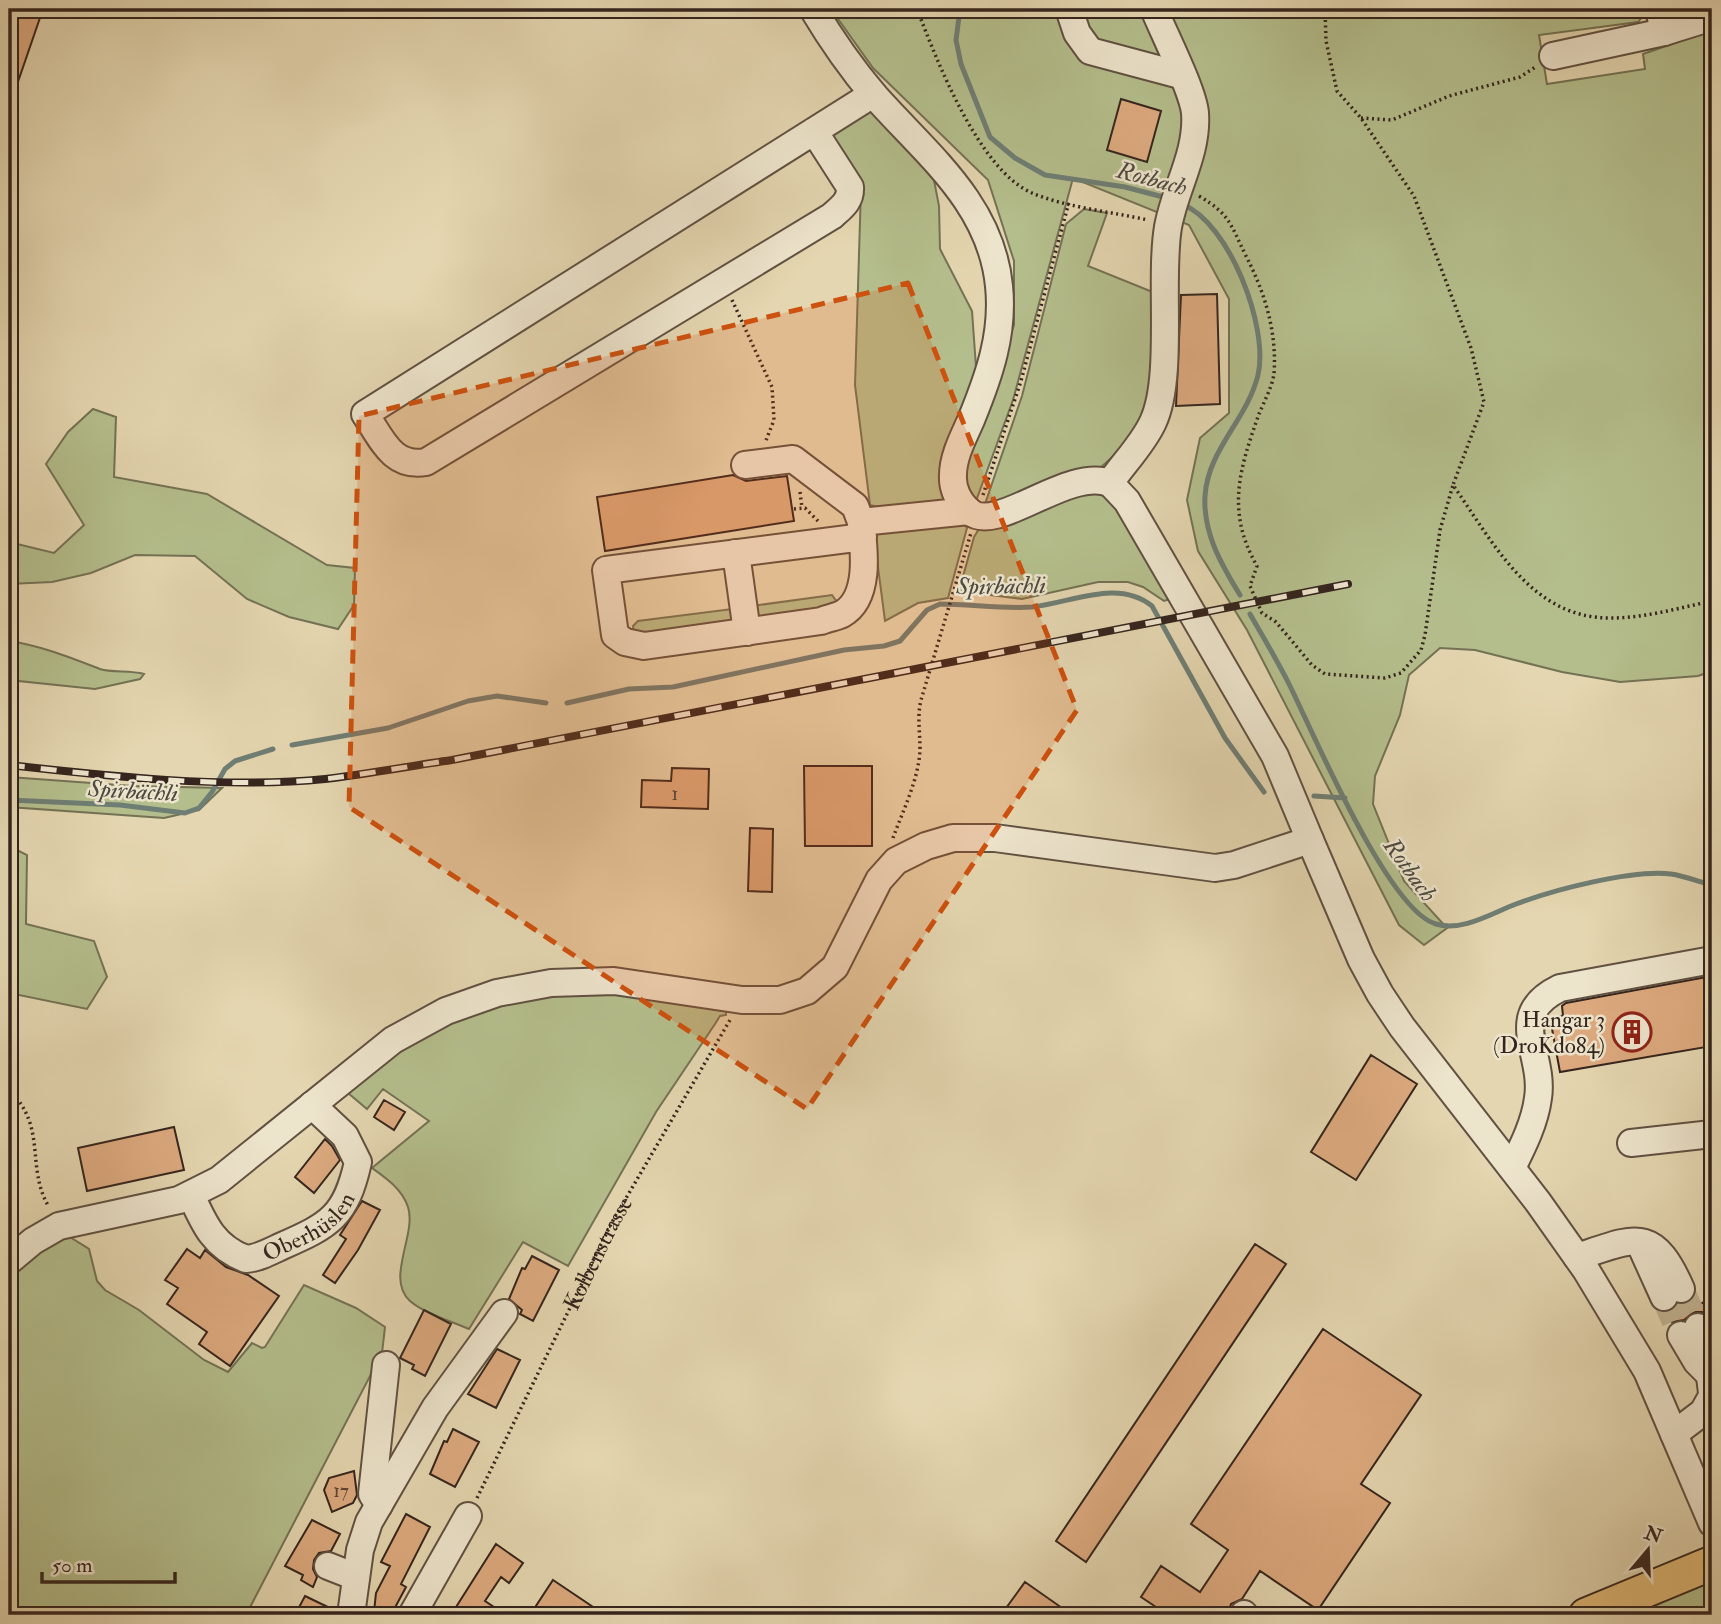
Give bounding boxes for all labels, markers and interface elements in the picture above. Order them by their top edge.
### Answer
water label: Rotbach [1112,154,1191,203]
water label: Spirbächli [955,570,1047,602]
water label: Spirbächli [86,773,179,809]
house number: 1 [672,782,678,806]
water label: Rotbach [1376,831,1444,908]
place label: Hangar 3 (DroKdo84) [1493,1005,1605,1060]
building icon: Hangar 3 (DroKdo84) [1611,1011,1653,1053]
street label: Oberhüslen [258,1187,361,1268]
street label: Kolbenstrasse [557,1190,639,1315]
house number: 17 [333,1479,349,1503]
north arrow [1612,1516,1682,1586]
text: N [1640,1520,1666,1549]
scale bar [42,1540,175,1584]
text: 50 m [52,1552,93,1579]

